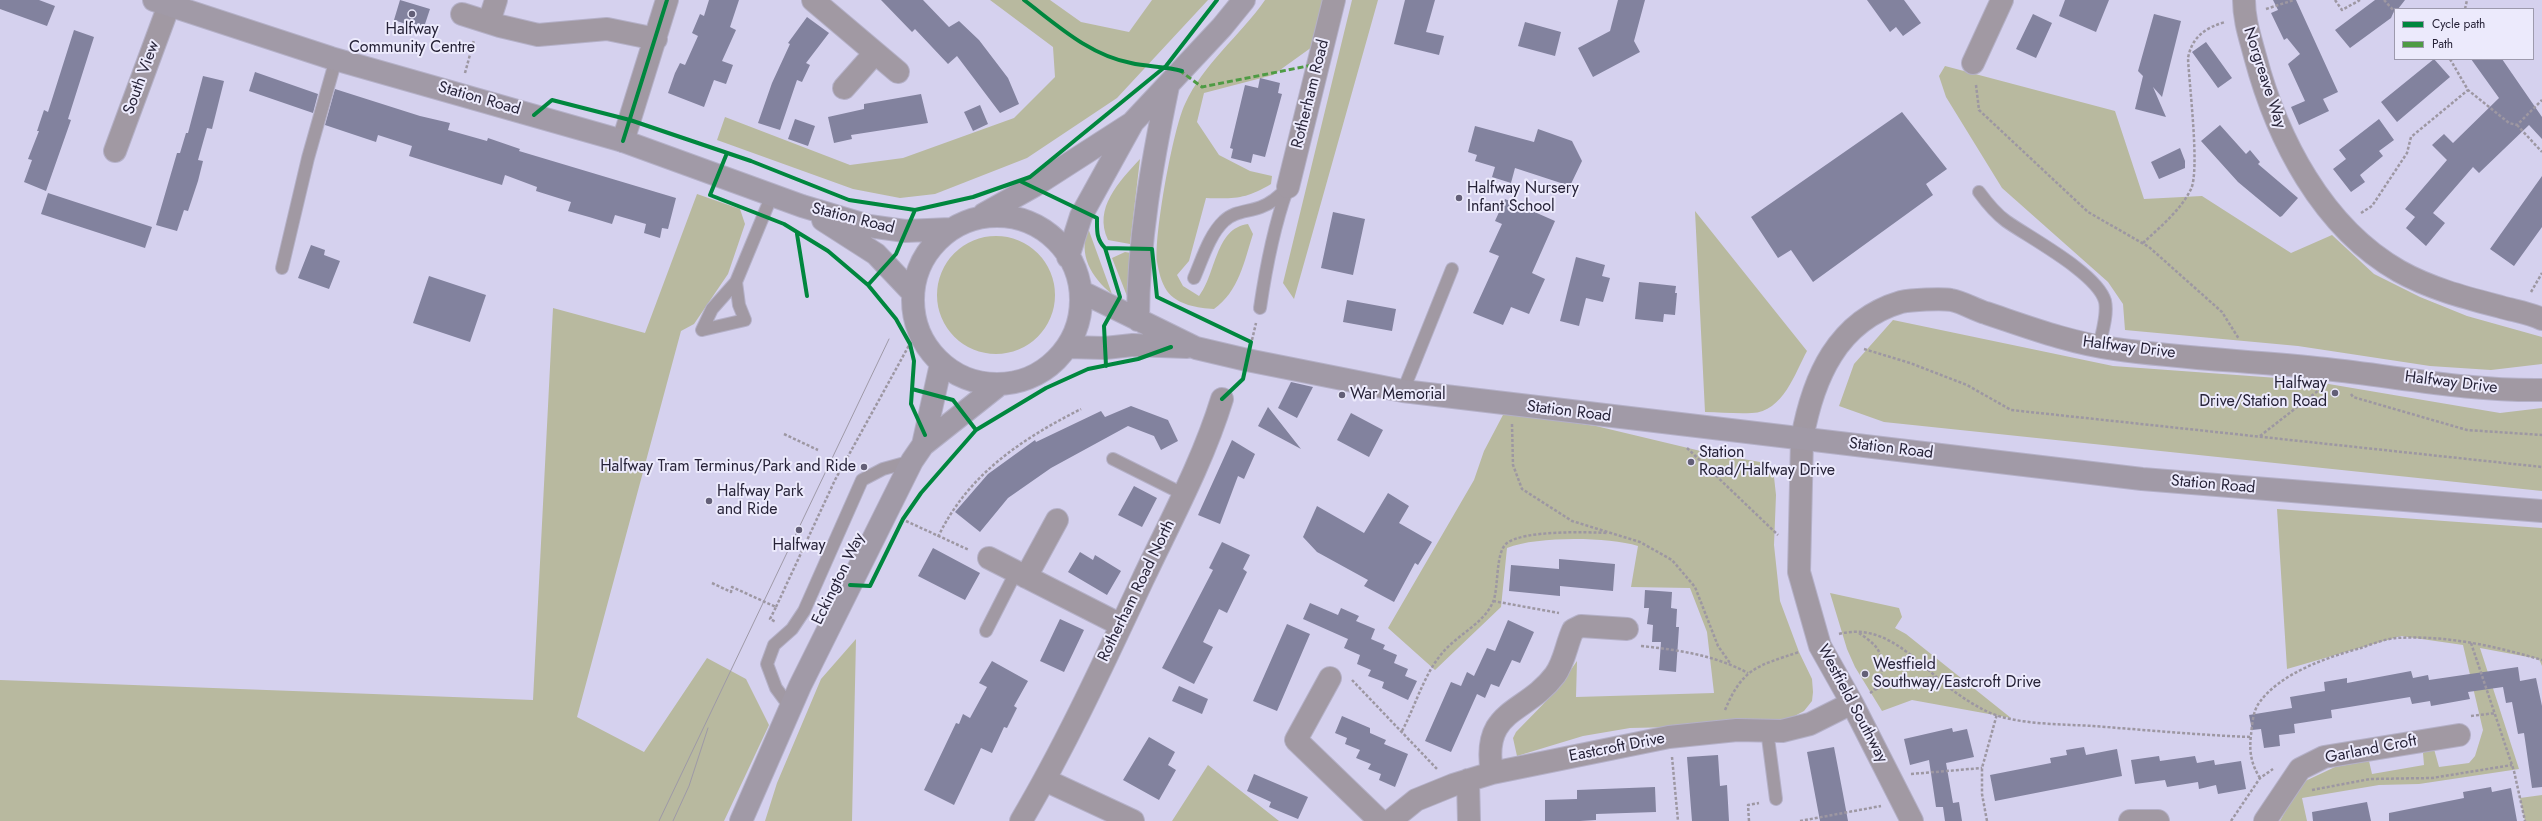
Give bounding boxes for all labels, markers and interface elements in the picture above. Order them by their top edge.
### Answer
legend [2394,8,2534,60]
marker: Halfway Community Centre [407,9,417,19]
text: Cycle path [2432,15,2485,33]
place label: Halfway Community Centre [349,20,475,58]
street label: Norgreave Way [2239,25,2289,131]
text: Path [2432,35,2453,53]
street label: Rotherham Road [1288,38,1334,150]
street label: South View [120,39,164,117]
street label: Station Road [436,78,522,120]
place label: Halfway Nursery Infant School [1467,179,1579,217]
marker: Halfway Nursery Infant School [1454,193,1464,203]
street label: Station Road [810,199,896,239]
street label: Halfway Drive [2082,333,2176,363]
street label: Halfway Drive [2404,368,2498,398]
place label: Halfway Drive/Station Road [2199,374,2327,412]
place label: War Memorial [1350,385,1446,405]
marker: Halfway Drive/Station Road [2330,388,2340,398]
marker: War Memorial [1337,390,1347,400]
street label: Station Road [1526,397,1612,427]
street label: Station Road [1848,434,1934,464]
place label: Station Road/Halfway Drive [1699,443,1835,481]
place label: Halfway Tram Terminus/Park and Ride [600,457,856,477]
marker: Station Road/Halfway Drive [1686,457,1696,467]
marker: Halfway Tram Terminus/Park and Ride [859,462,869,472]
street label: Station Road [2170,472,2256,498]
place label: Halfway Park and Ride [717,482,803,520]
marker: Halfway Park and Ride [704,496,714,506]
street label: Rotherham Road North [1094,517,1180,665]
marker: Halfway [794,525,804,535]
street label: Eckington Way [808,530,870,628]
place label: Halfway [773,536,825,556]
street label: Westfield Southway [1813,642,1891,766]
place label: Westfield Southway/Eastcroft Drive [1873,655,2041,693]
marker: Westfield Southway/Eastcroft Drive [1860,669,1870,679]
street label: Eastcroft Drive [1567,729,1667,767]
street label: Garland Croft [2324,732,2418,768]

